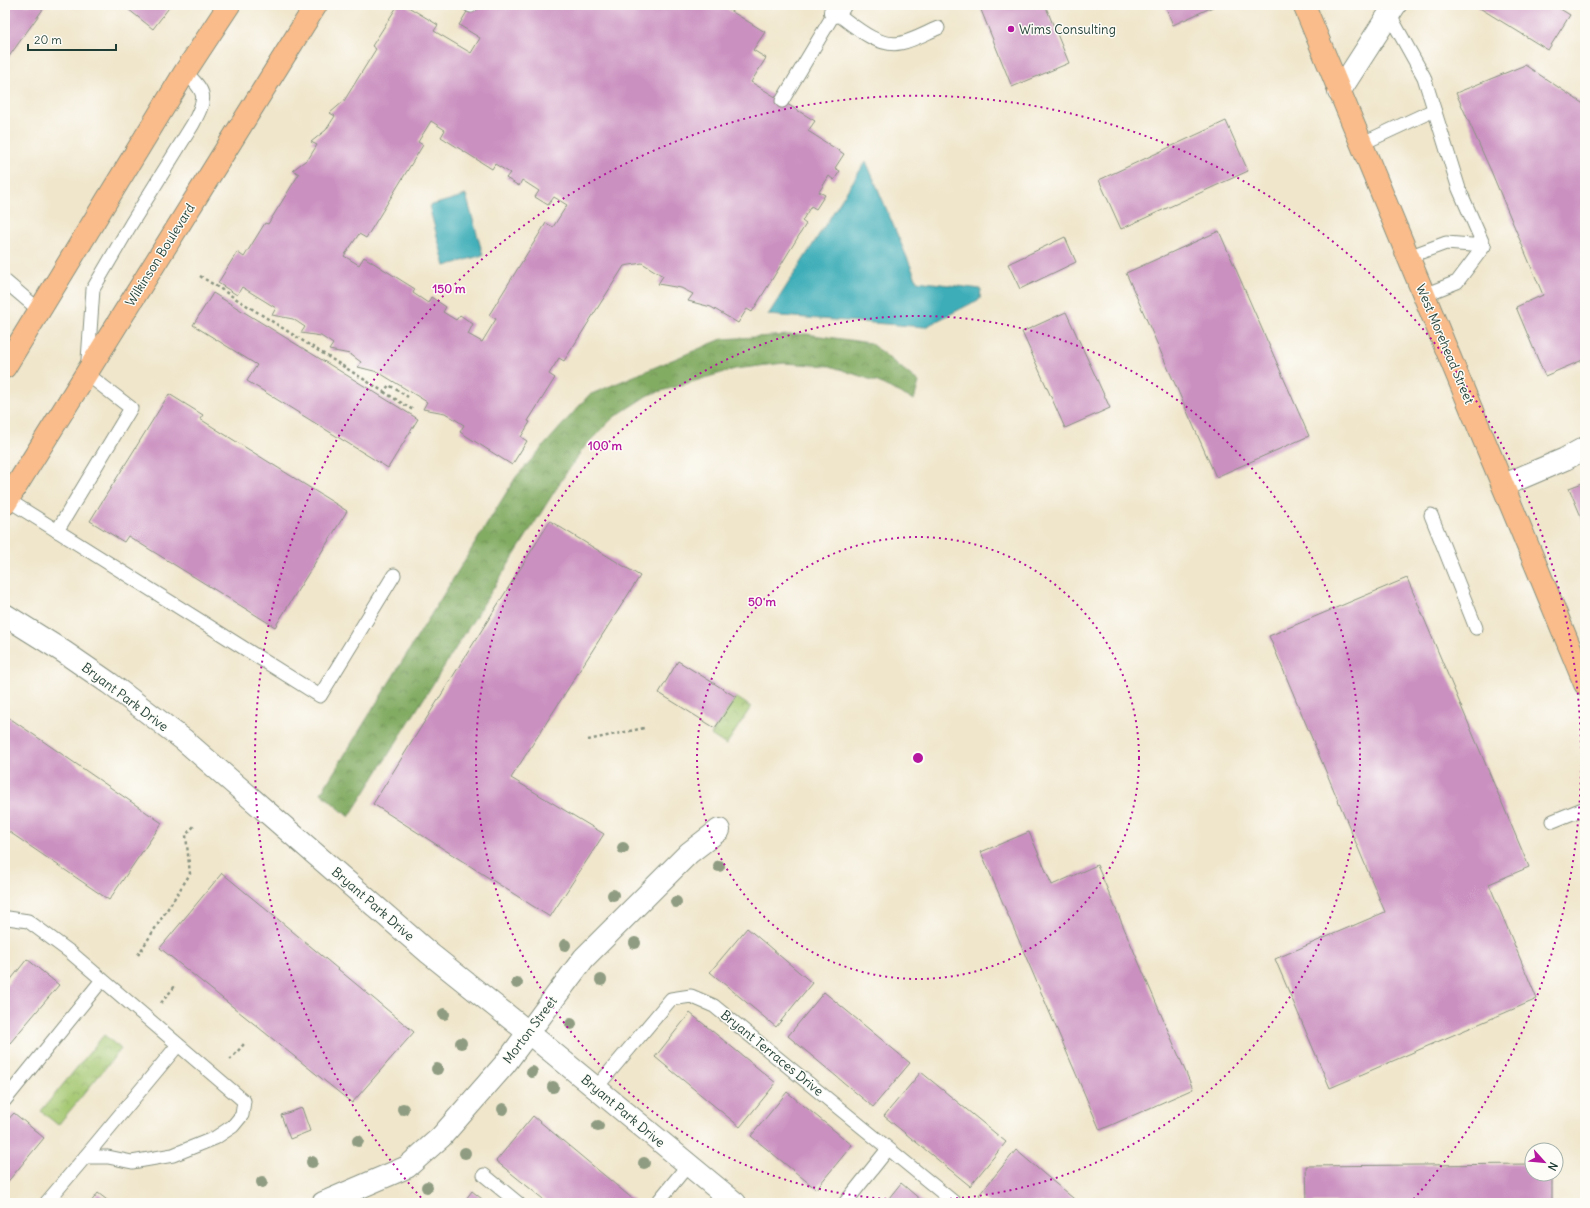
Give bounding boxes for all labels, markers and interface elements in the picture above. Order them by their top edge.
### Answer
place label: Wims Consulting [1019,21,1116,38]
marker: Wims Consulting [1006,24,1016,34]
scale bar [28,26,116,52]
text: 20 m [34,32,62,47]
street label: Wilkinson Boulevard [121,200,199,310]
text: 150 m [433,281,466,296]
street label: West Morehead Street [1412,281,1478,407]
text: 100 m [588,438,622,453]
text: 50 m [748,594,777,609]
street label: Bryant Park Drive [78,659,172,735]
centre of rings [911,751,925,765]
street label: Bryant Park Drive [328,863,418,945]
street label: Morton Street [499,992,561,1067]
street label: Bryant Terraces Drive [717,1006,827,1100]
street label: Bryant Park Drive [578,1071,668,1151]
north arrow [1524,1142,1564,1182]
text: N [1545,1160,1561,1173]

